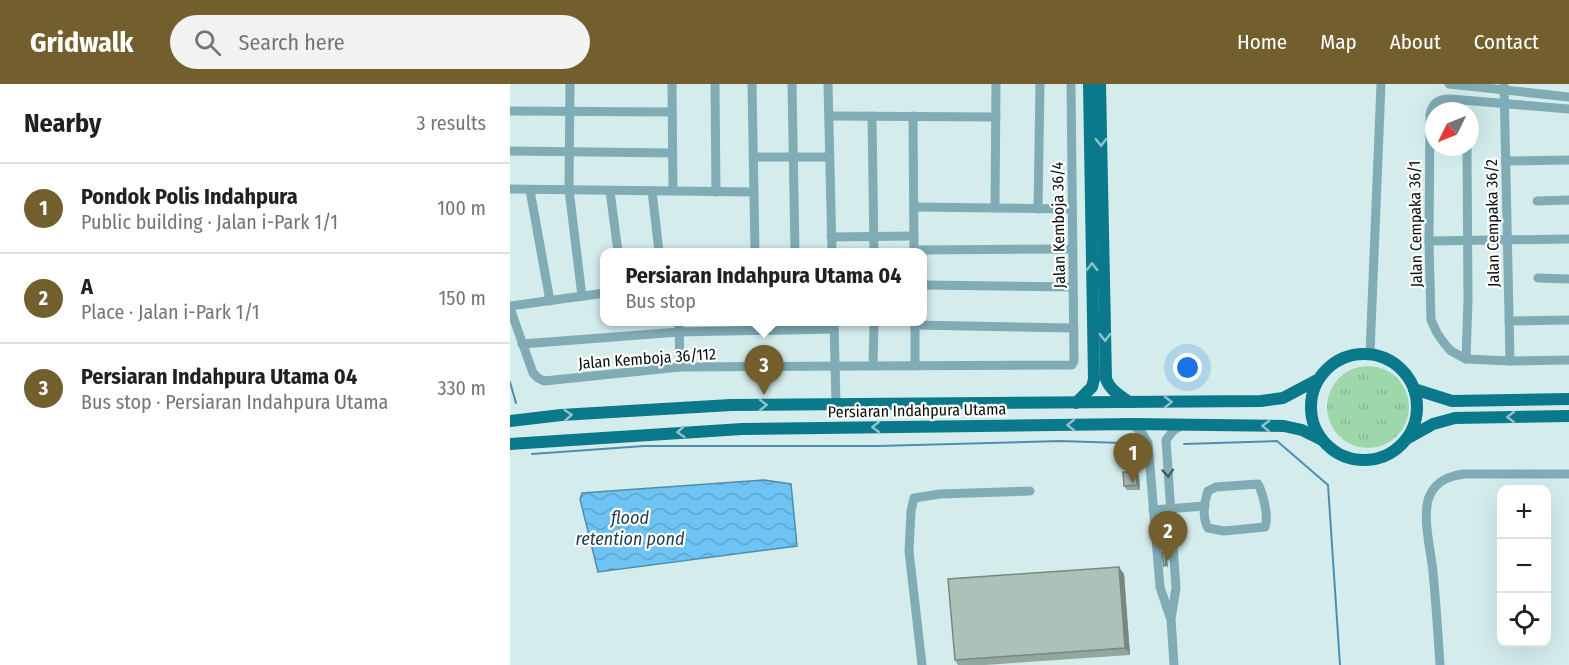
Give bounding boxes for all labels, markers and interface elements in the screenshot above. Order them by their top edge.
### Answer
search box [170,15,590,69]
text: Gridwalk [30,26,134,59]
icon: search [191,26,224,59]
text: Search here [239,29,345,56]
text: Home [1237,29,1287,55]
text: Map [1320,29,1357,55]
text: About [1390,29,1441,55]
text: Contact [1474,29,1539,55]
north arrow [1425,102,1479,156]
text: Nearby [24,108,101,139]
text: 3 results [417,111,486,135]
one-way arrow [1095,138,1108,147]
street label: Jalan Cempaka 36/2 [1482,159,1503,287]
street label: Jalan Cempaka 36/1 [1405,160,1426,288]
street label: Jalan Kemboja 36/4 [1048,161,1069,288]
text: Pondok Polis Indahpura [81,183,298,210]
text: 1 [39,196,48,220]
text: 100 m [437,196,486,220]
text: Public building · Jalan i-Park 1/1 [81,210,338,234]
popup [600,248,927,326]
text: Persiaran Indahpura Utama 04 [625,262,902,289]
one-way arrow [1086,263,1098,272]
text: A [81,273,93,300]
text: 2 [39,286,48,310]
text: 150 m [439,286,486,310]
text: Bus stop [625,289,696,313]
text: Place · Jalan i-Park 1/1 [81,300,260,324]
one-way arrow [1099,333,1111,342]
street label: Jalan Kemboja 36/112 [578,344,716,373]
pin: 3 [744,346,784,395]
your location [1173,353,1202,382]
text: Persiaran Indahpura Utama 04 [81,363,357,390]
text: 3 [39,376,48,400]
text: 330 m [437,376,486,400]
text: Bus stop · Persiaran Indahpura Utama [81,390,388,414]
one-way arrow [1163,396,1172,408]
one-way arrow [758,399,767,411]
street label: Persiaran Indahpura Utama [828,399,1007,422]
one-way arrow [564,409,573,422]
one-way arrow [1506,411,1515,423]
one-way arrow [1066,418,1075,431]
one-way arrow [1261,419,1270,432]
one-way arrow [871,421,880,433]
one-way arrow [676,426,685,439]
pin: 1 [1114,434,1152,483]
one-way arrow [1162,469,1175,478]
map controls [1497,485,1551,647]
button: + [1497,485,1551,539]
water label: flood retention pond [576,507,685,550]
pin: 2 [1148,512,1188,561]
button: − [1497,539,1551,593]
button: locate [1497,593,1551,647]

